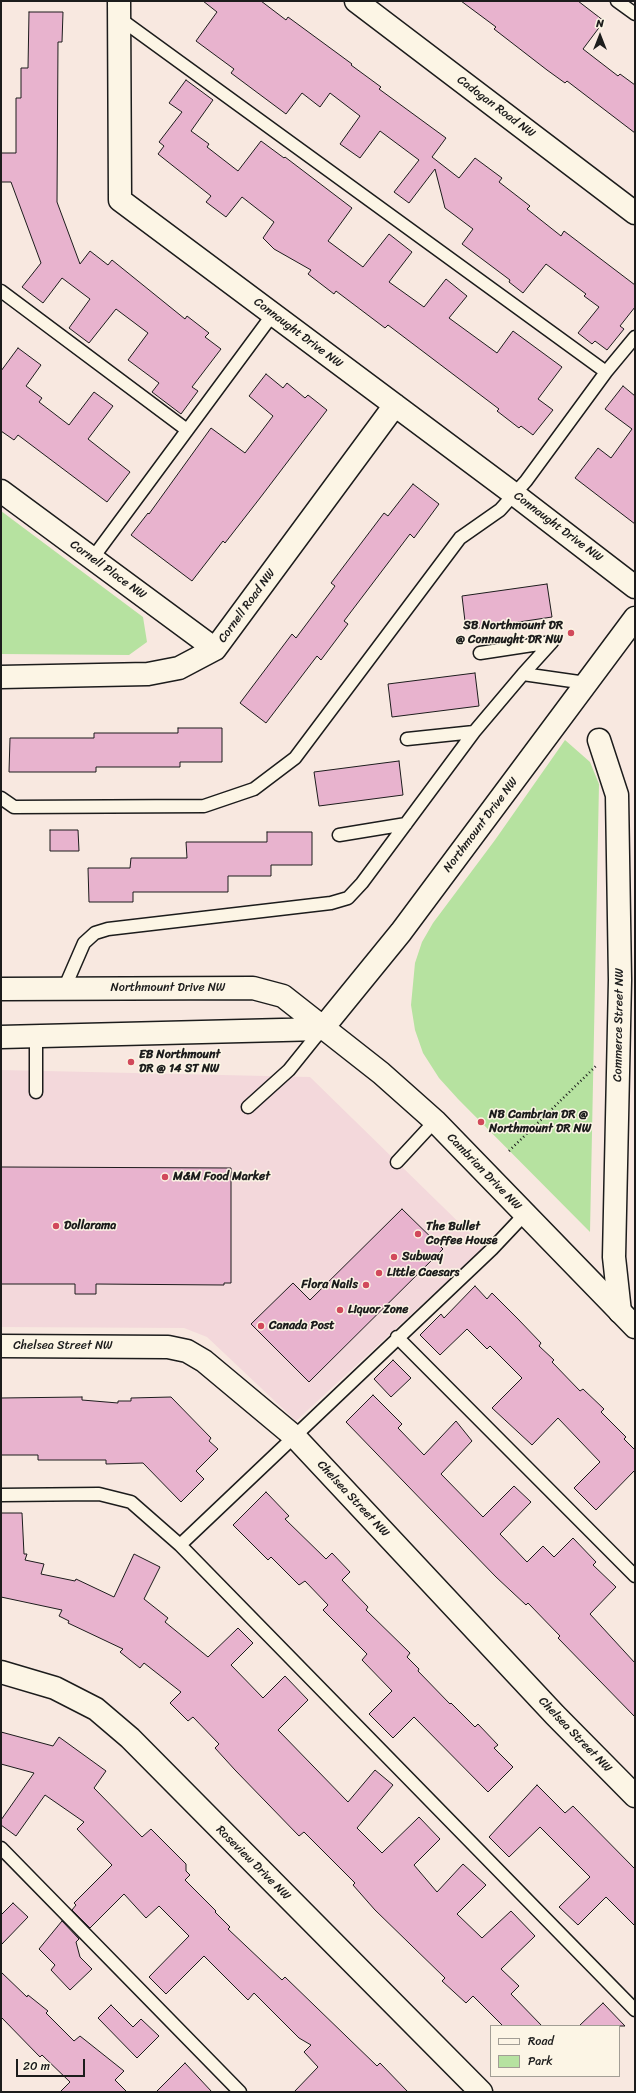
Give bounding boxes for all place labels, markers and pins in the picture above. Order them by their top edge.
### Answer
place label: SB Northmount DR @ Connaught DR NW [456,619,563,647]
marker: SB Northmount DR @ Connaught DR NW [566,628,576,638]
place label: EB Northmount DR @ 14 ST NW [139,1048,220,1076]
marker: EB Northmount DR @ 14 ST NW [126,1057,136,1067]
place label: NB Cambrian DR @ Northmount DR NW [489,1108,591,1136]
marker: NB Cambrian DR @ Northmount DR NW [476,1117,486,1127]
place label: M&M Food Market [173,1170,270,1184]
marker: M&M Food Market [160,1172,170,1182]
place label: Dollarama [64,1219,116,1233]
place label: The Bullet Coffee House [426,1220,498,1248]
marker: Dollarama [51,1221,61,1231]
marker: The Bullet Coffee House [413,1229,423,1239]
place label: Subway [402,1250,443,1264]
marker: Subway [389,1252,399,1262]
place label: Little Caesars [387,1266,460,1280]
marker: Little Caesars [374,1268,384,1278]
place label: Flora Nails [301,1278,358,1292]
marker: Flora Nails [361,1280,371,1290]
place label: Liquor Zone [348,1303,408,1317]
marker: Liquor Zone [335,1305,345,1315]
place label: Canada Post [269,1319,335,1333]
marker: Canada Post [256,1321,266,1331]

